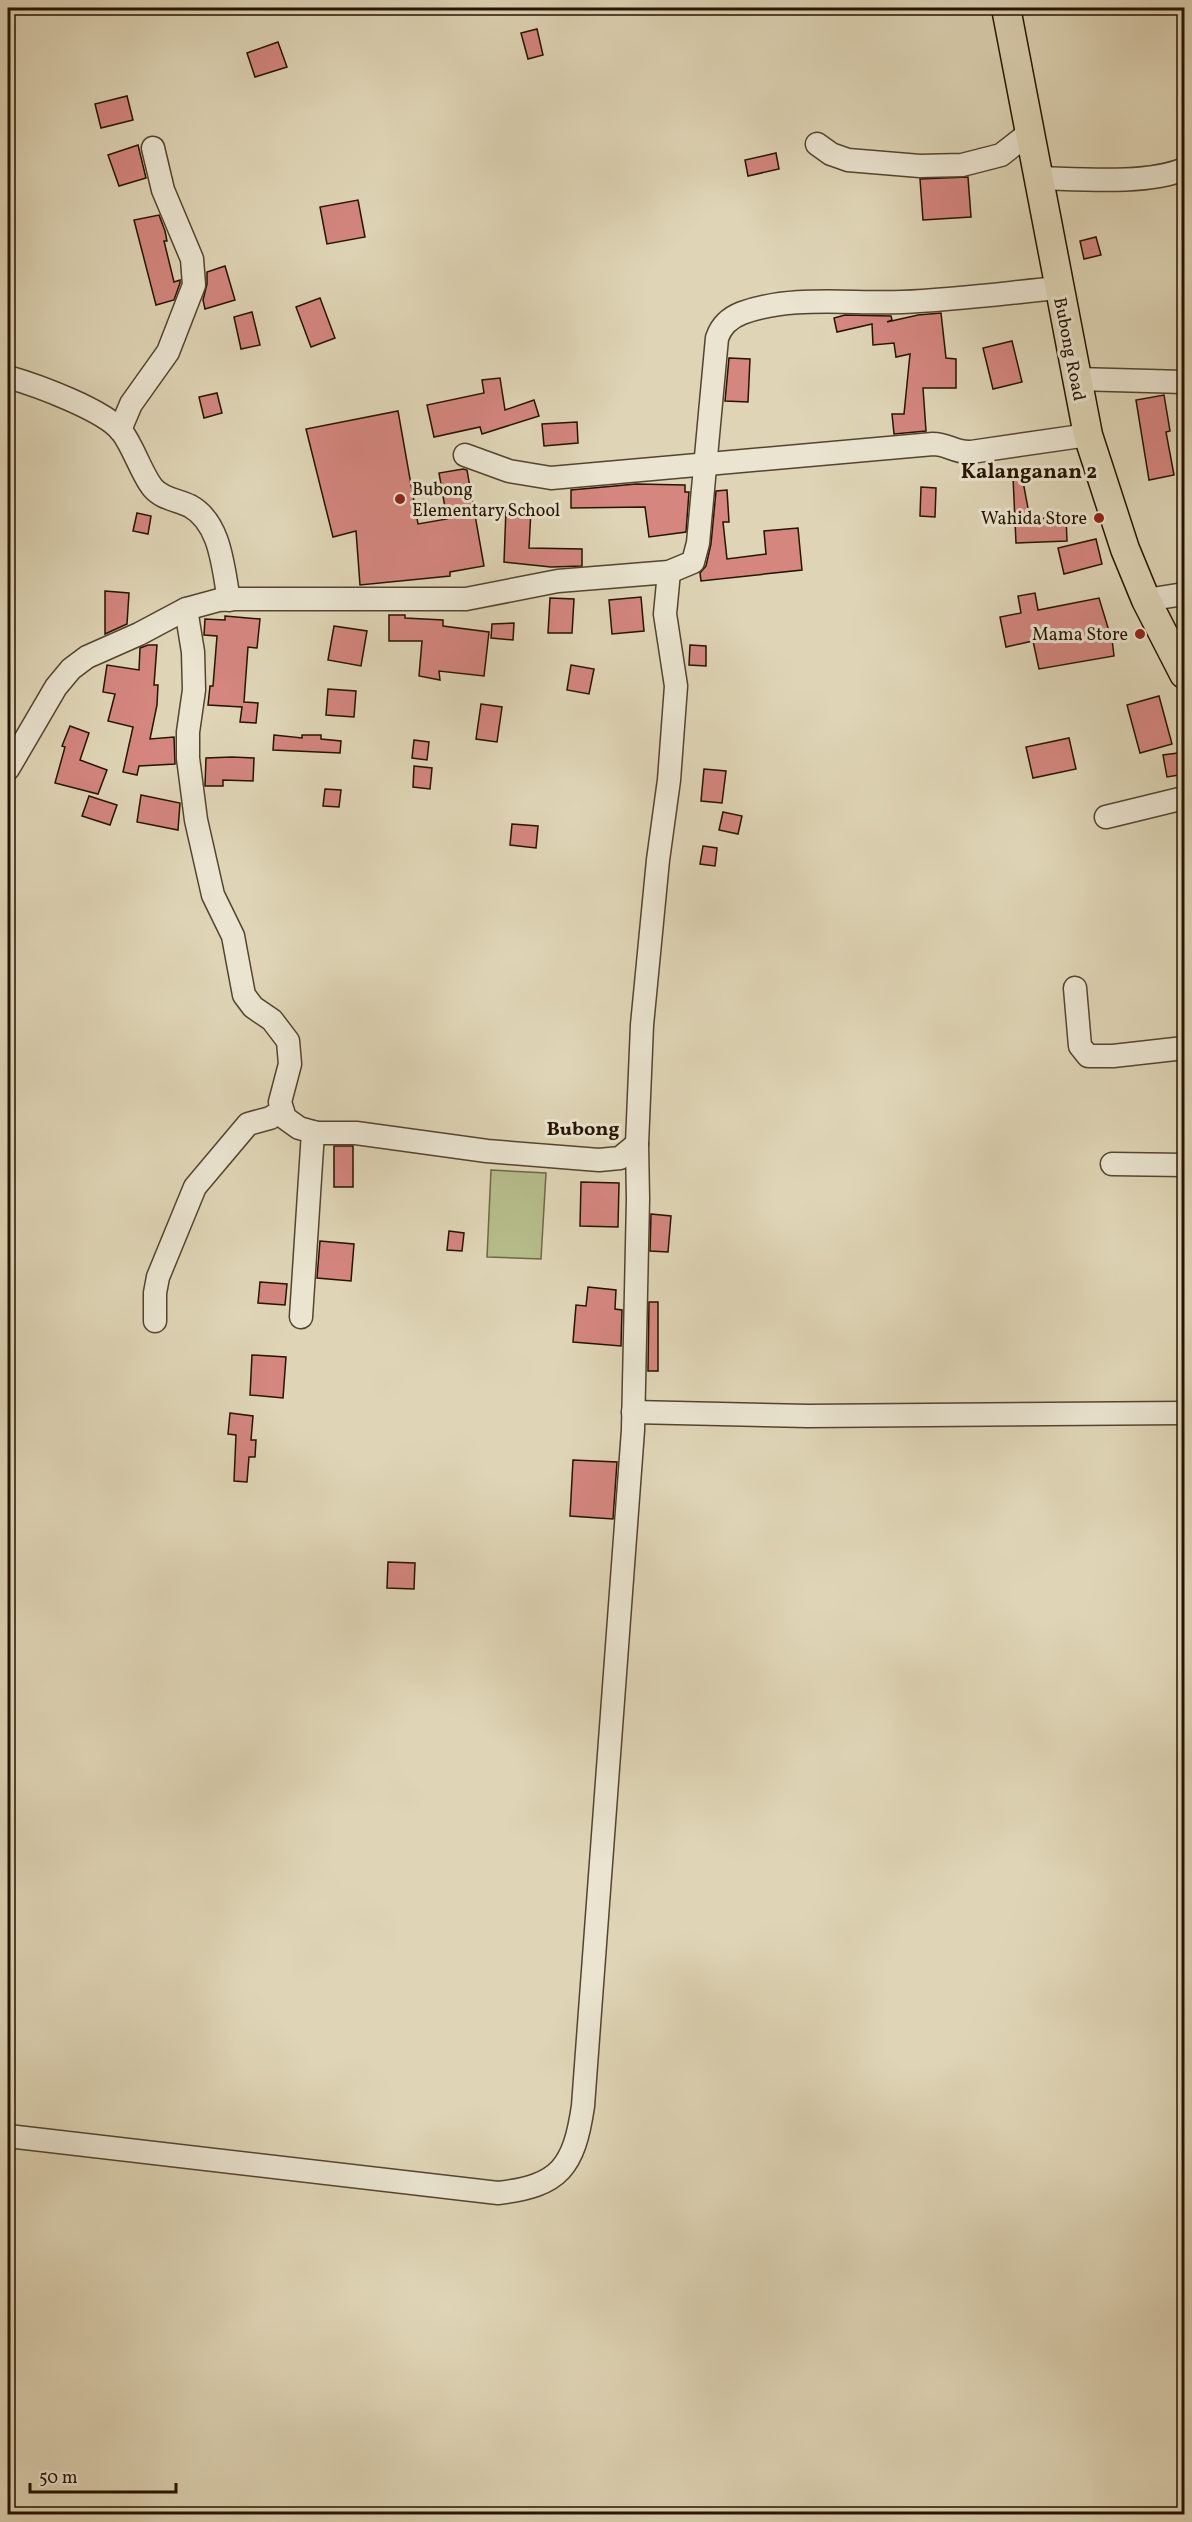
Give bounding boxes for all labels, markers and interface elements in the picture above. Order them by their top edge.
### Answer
street label: Bubong Road [1046,295,1091,403]
district label: Kalanganan 2 [961,458,1097,487]
place label: Bubong Elementary School [412,478,560,524]
marker: Bubong Elementary School [393,492,407,506]
place label: Wahida Store [981,507,1087,532]
marker: Wahida Store [1092,511,1106,525]
place label: Mama Store [1032,623,1128,648]
marker: Mama Store [1133,627,1147,641]
district label: Bubong [546,1116,620,1144]
scale bar [30,2456,176,2494]
text: 50 m [39,2466,78,2491]

